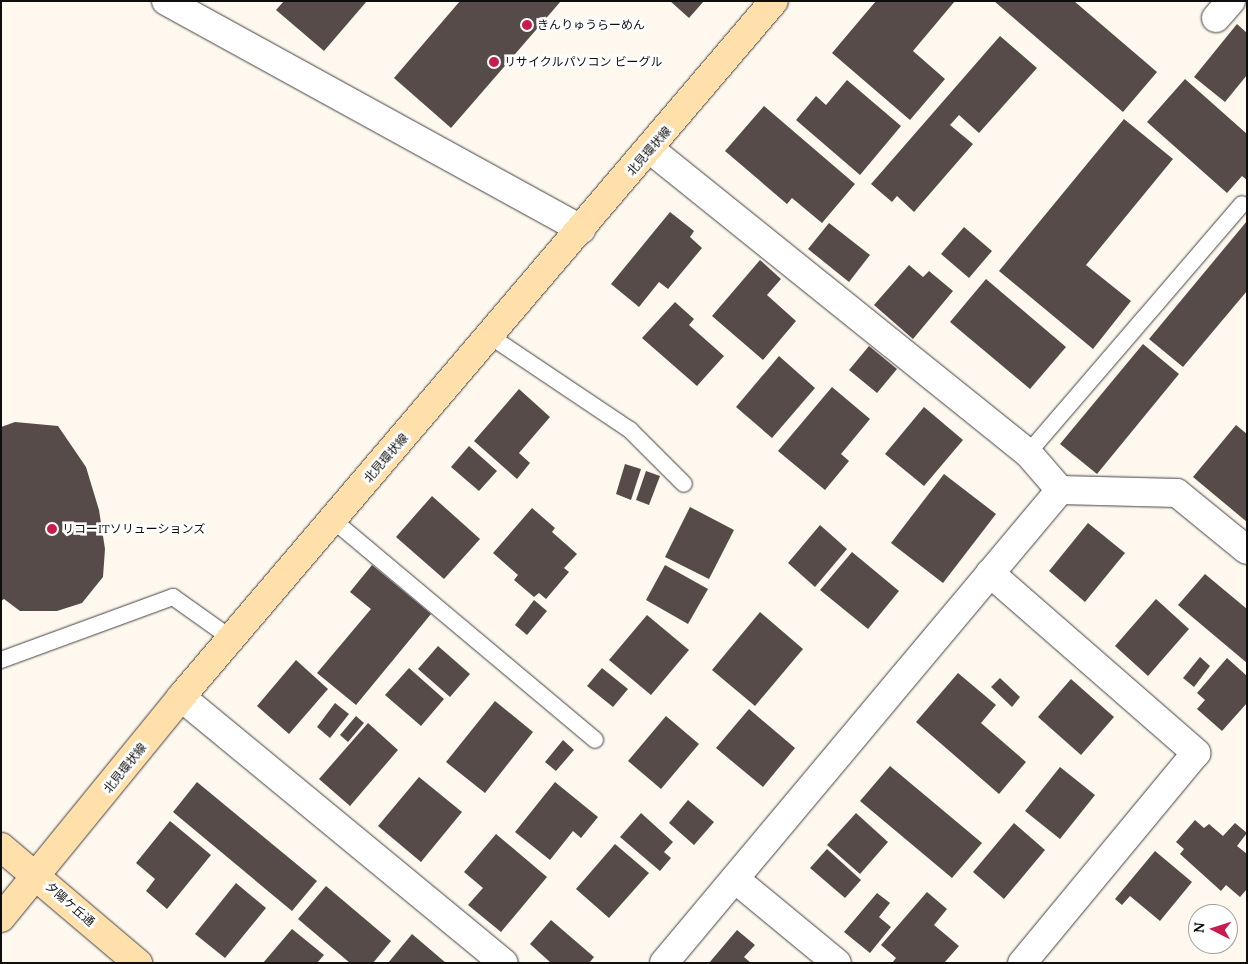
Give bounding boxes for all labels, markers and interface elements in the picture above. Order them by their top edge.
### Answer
place label: きんりゅうらーめん [537,18,645,32]
marker: きんりゅうらーめん [521,19,533,31]
place label: リサイクルパソコン ビーグル [504,55,663,69]
marker: リサイクルパソコン ビーグル [488,56,500,68]
street label: 北見環状線 [624,124,674,178]
street label: 北見環状線 [361,431,411,485]
place label: リコーITソリューションズ [62,522,206,536]
marker: リコーITソリューションズ [46,523,58,535]
street label: 北見環状線 [101,740,149,796]
street label: 夕陽ケ丘通 [43,879,97,929]
north arrow [1188,904,1238,954]
text: N [1190,922,1208,934]

